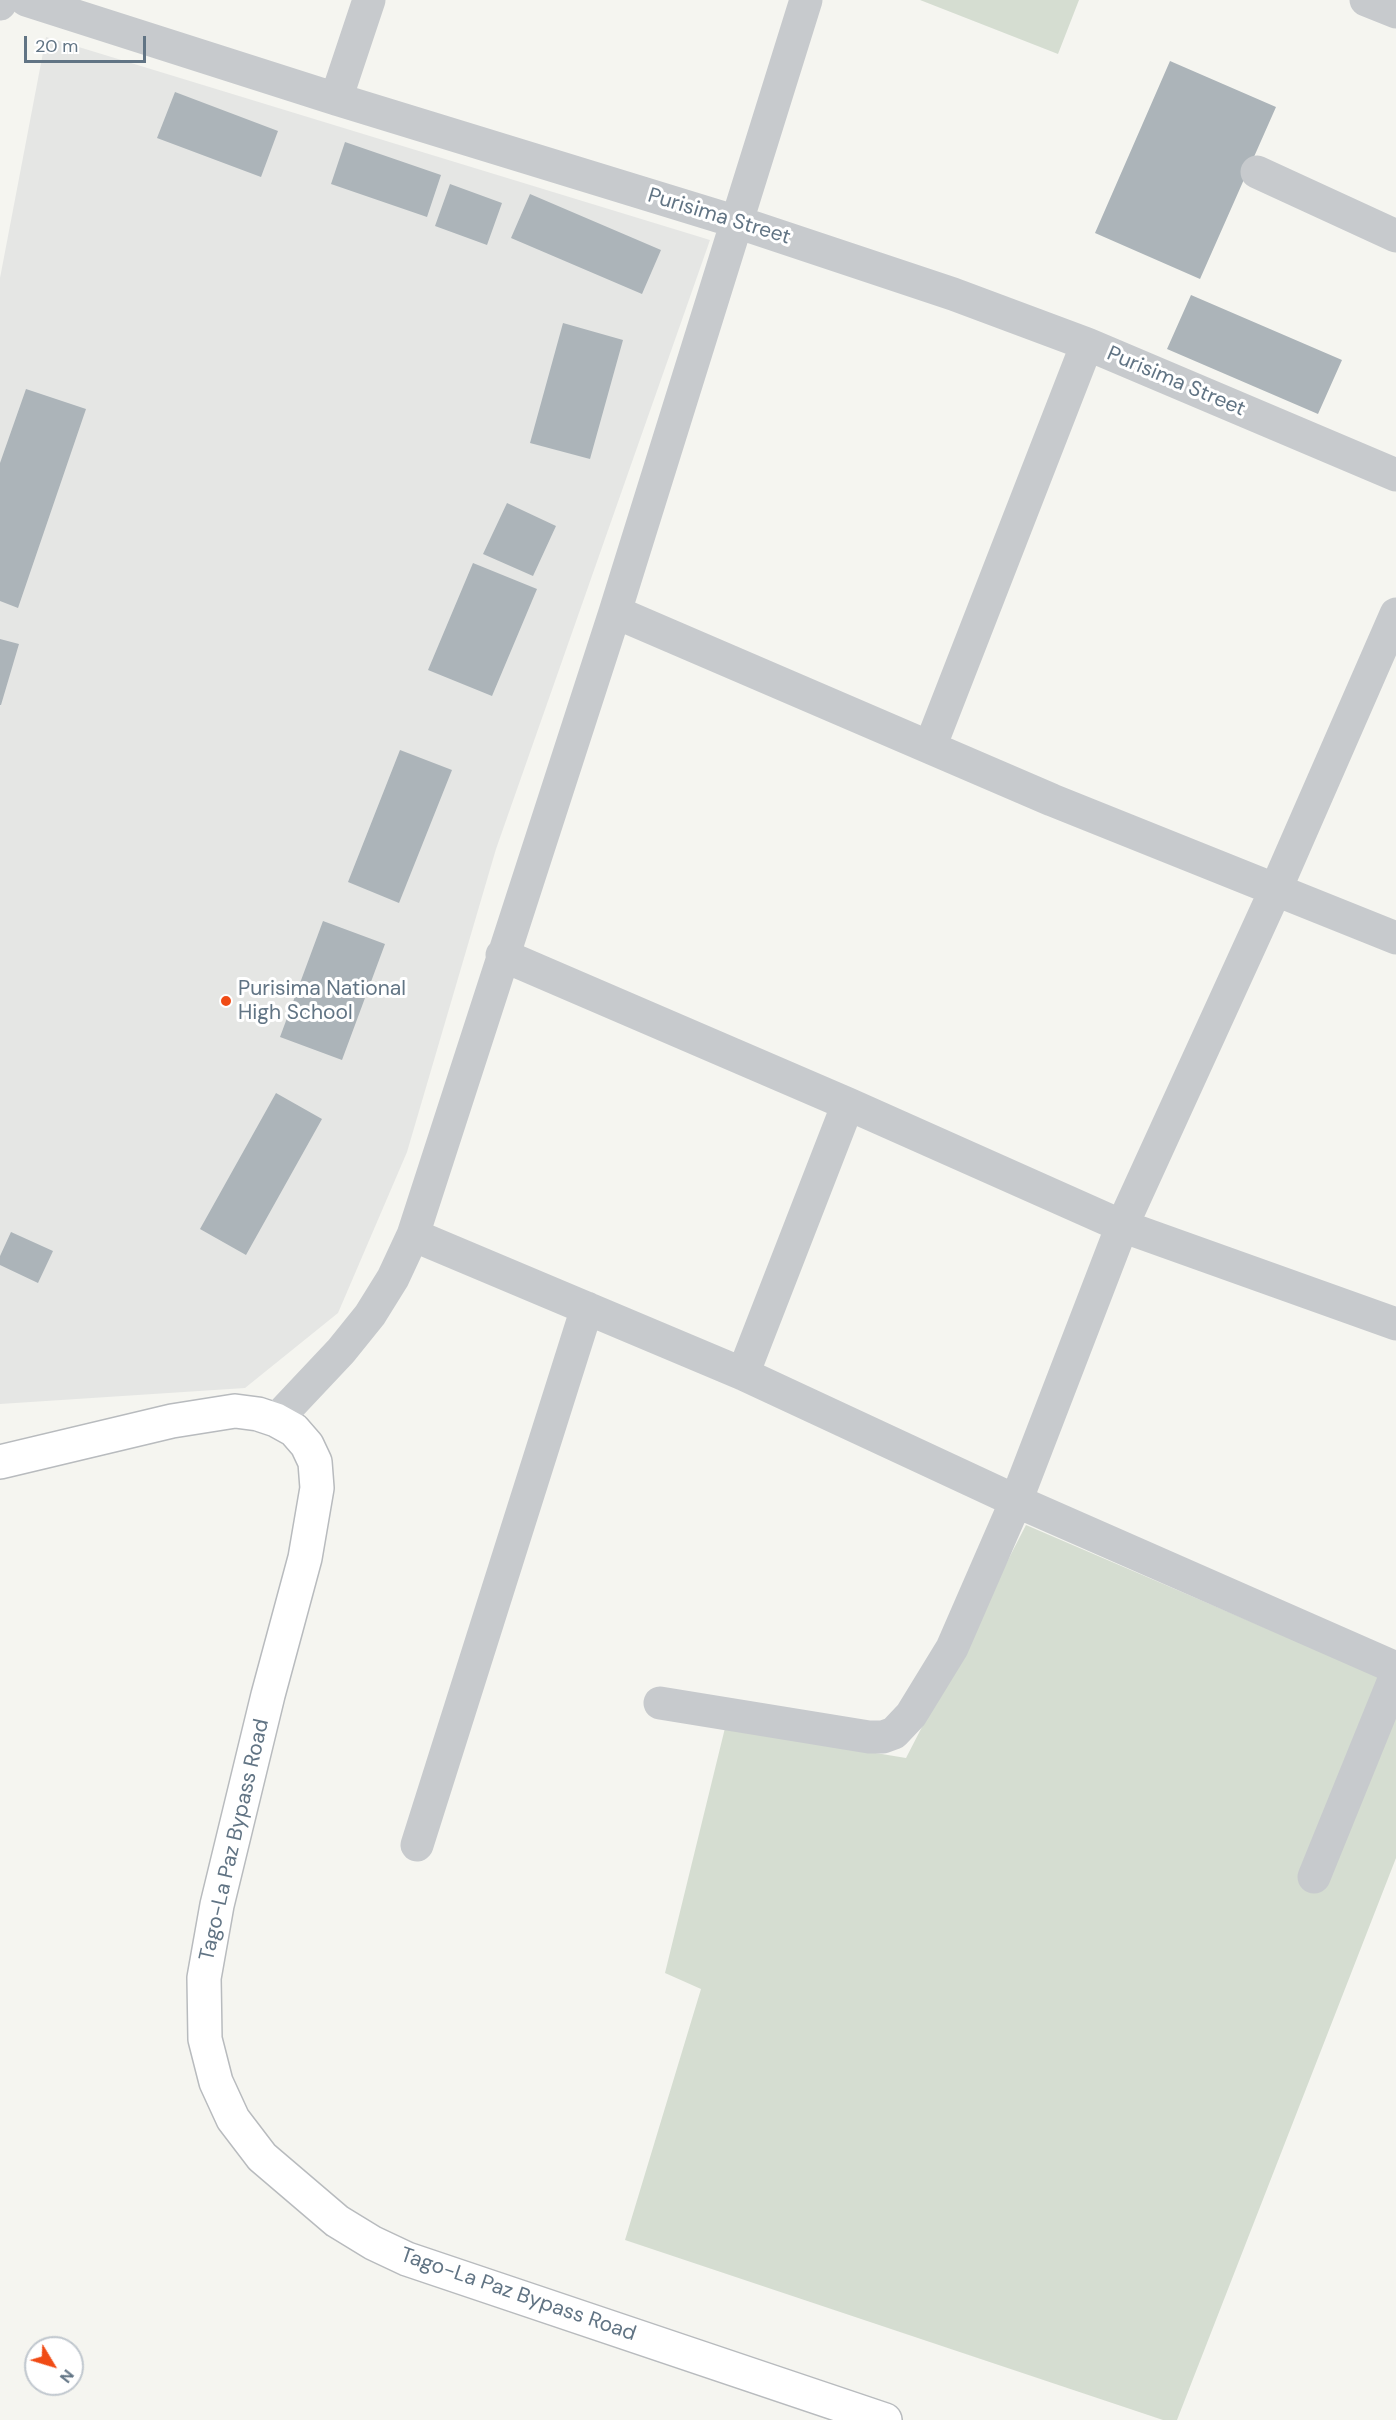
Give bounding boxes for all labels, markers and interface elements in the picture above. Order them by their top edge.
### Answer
scale bar [27,24,148,62]
text: 20 m [35,34,78,58]
street label: Purisima Street [645,183,793,251]
street label: Purisima Street [1103,342,1249,422]
place label: Purisima National High School [238,976,406,1026]
marker: Purisima National High School [219,994,233,1008]
street label: Tago-La Paz Bypass Road [195,1717,275,1963]
street label: Tago-La Paz Bypass Road [397,2243,639,2347]
north arrow [24,2336,84,2396]
text: N [55,2365,79,2387]

